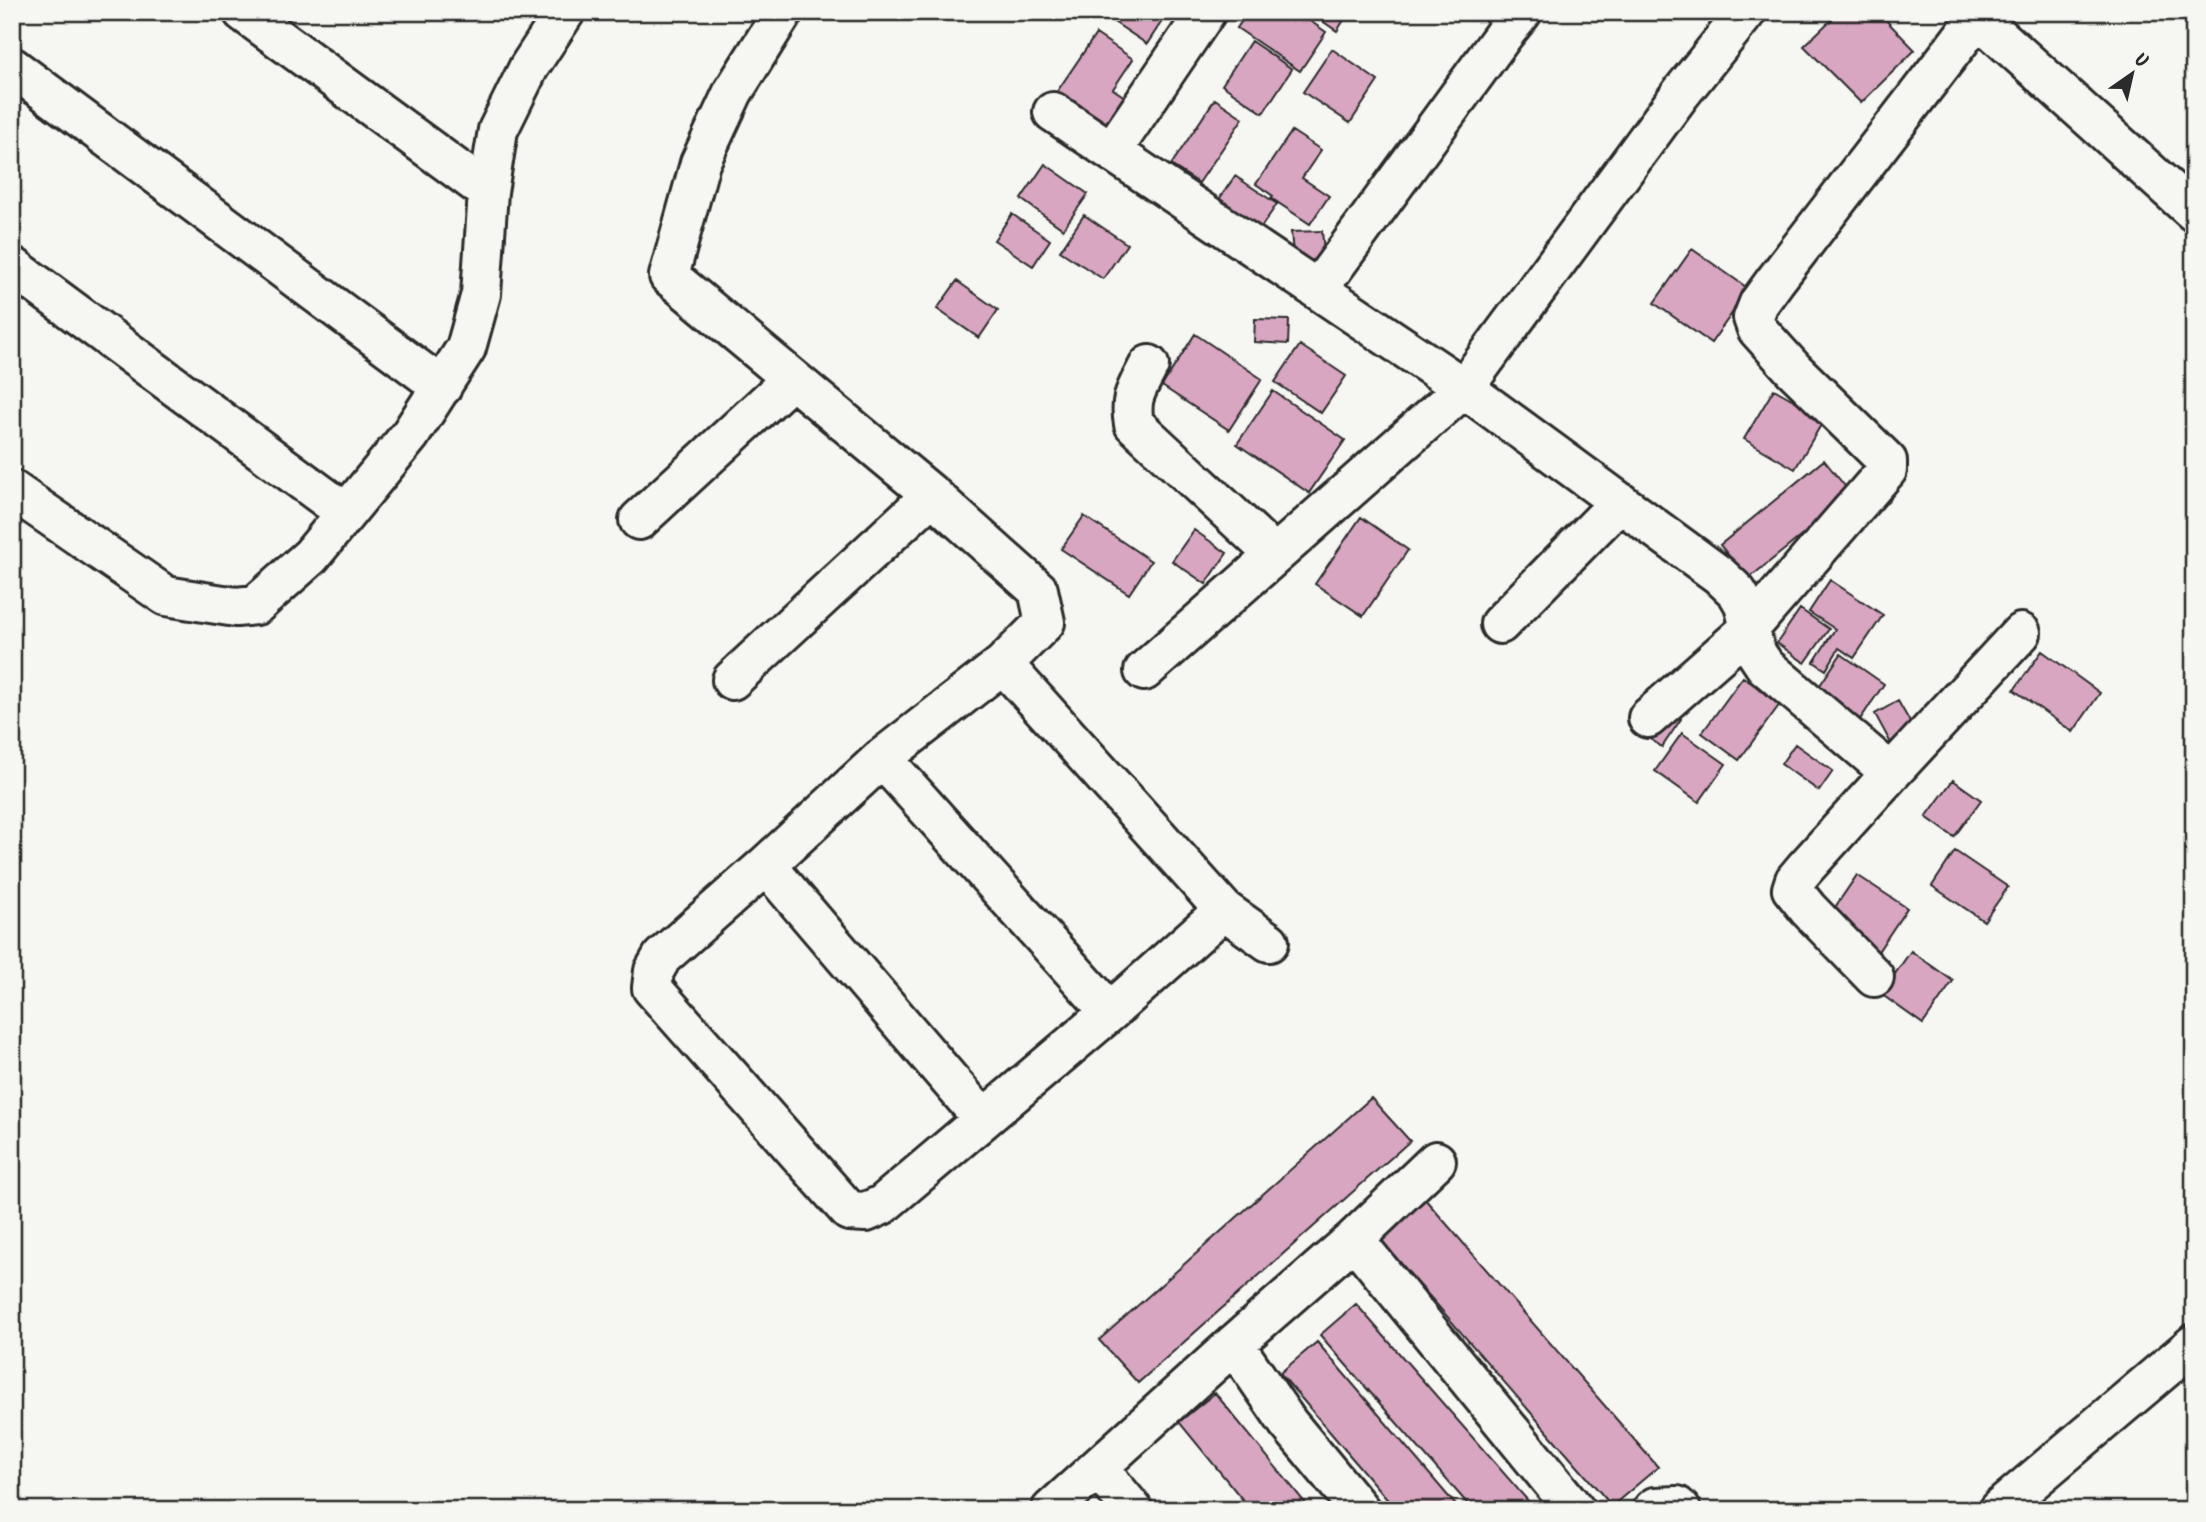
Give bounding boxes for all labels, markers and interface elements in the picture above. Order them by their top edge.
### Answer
north arrow [2098,38,2168,108]
text: U [2127,46,2154,78]

